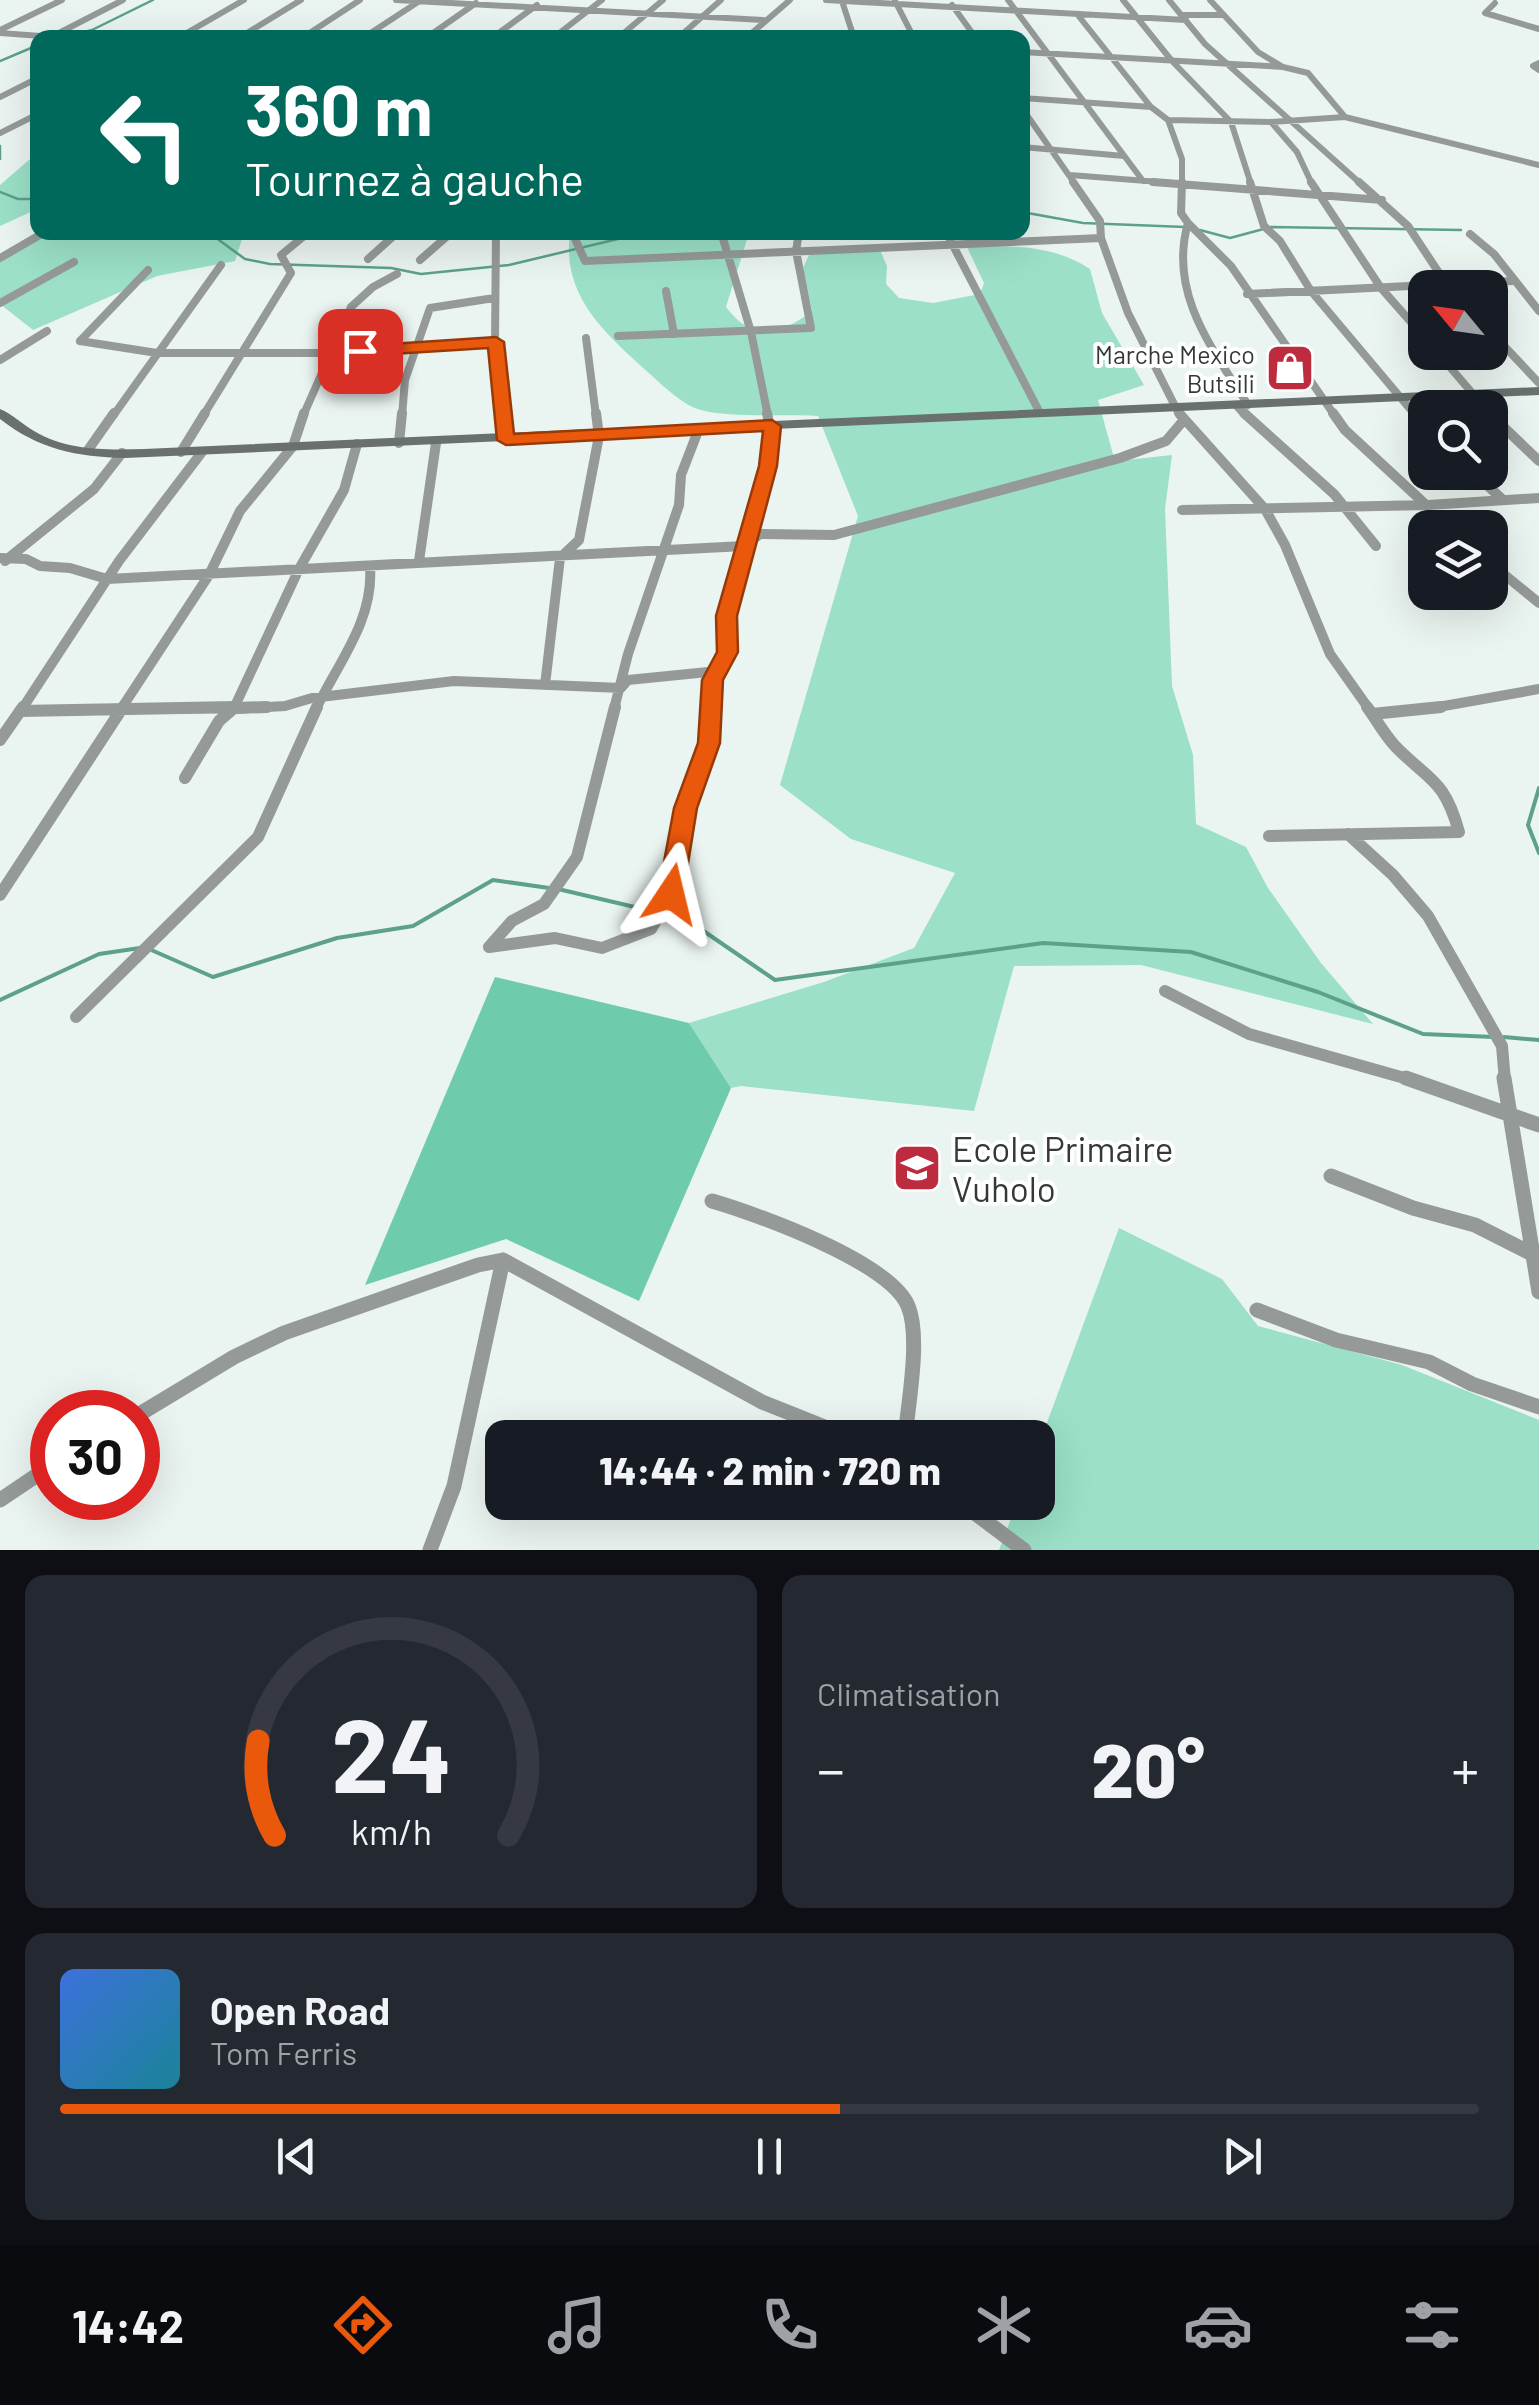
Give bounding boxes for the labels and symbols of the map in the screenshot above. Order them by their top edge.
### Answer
north arrow [1408,270,1508,370]
pin [318,309,403,394]
place label: Marche Mexico Butsili [1095,339,1255,398]
shop icon: Marche Mexico Butsili [1264,342,1316,394]
position arrow [619,842,723,946]
place label: Ecole Primaire Vuholo [952,1127,1173,1209]
school or university icon: Ecole Primaire Vuholo [891,1142,943,1194]
speed limit sign: 30 [30,1390,160,1520]

